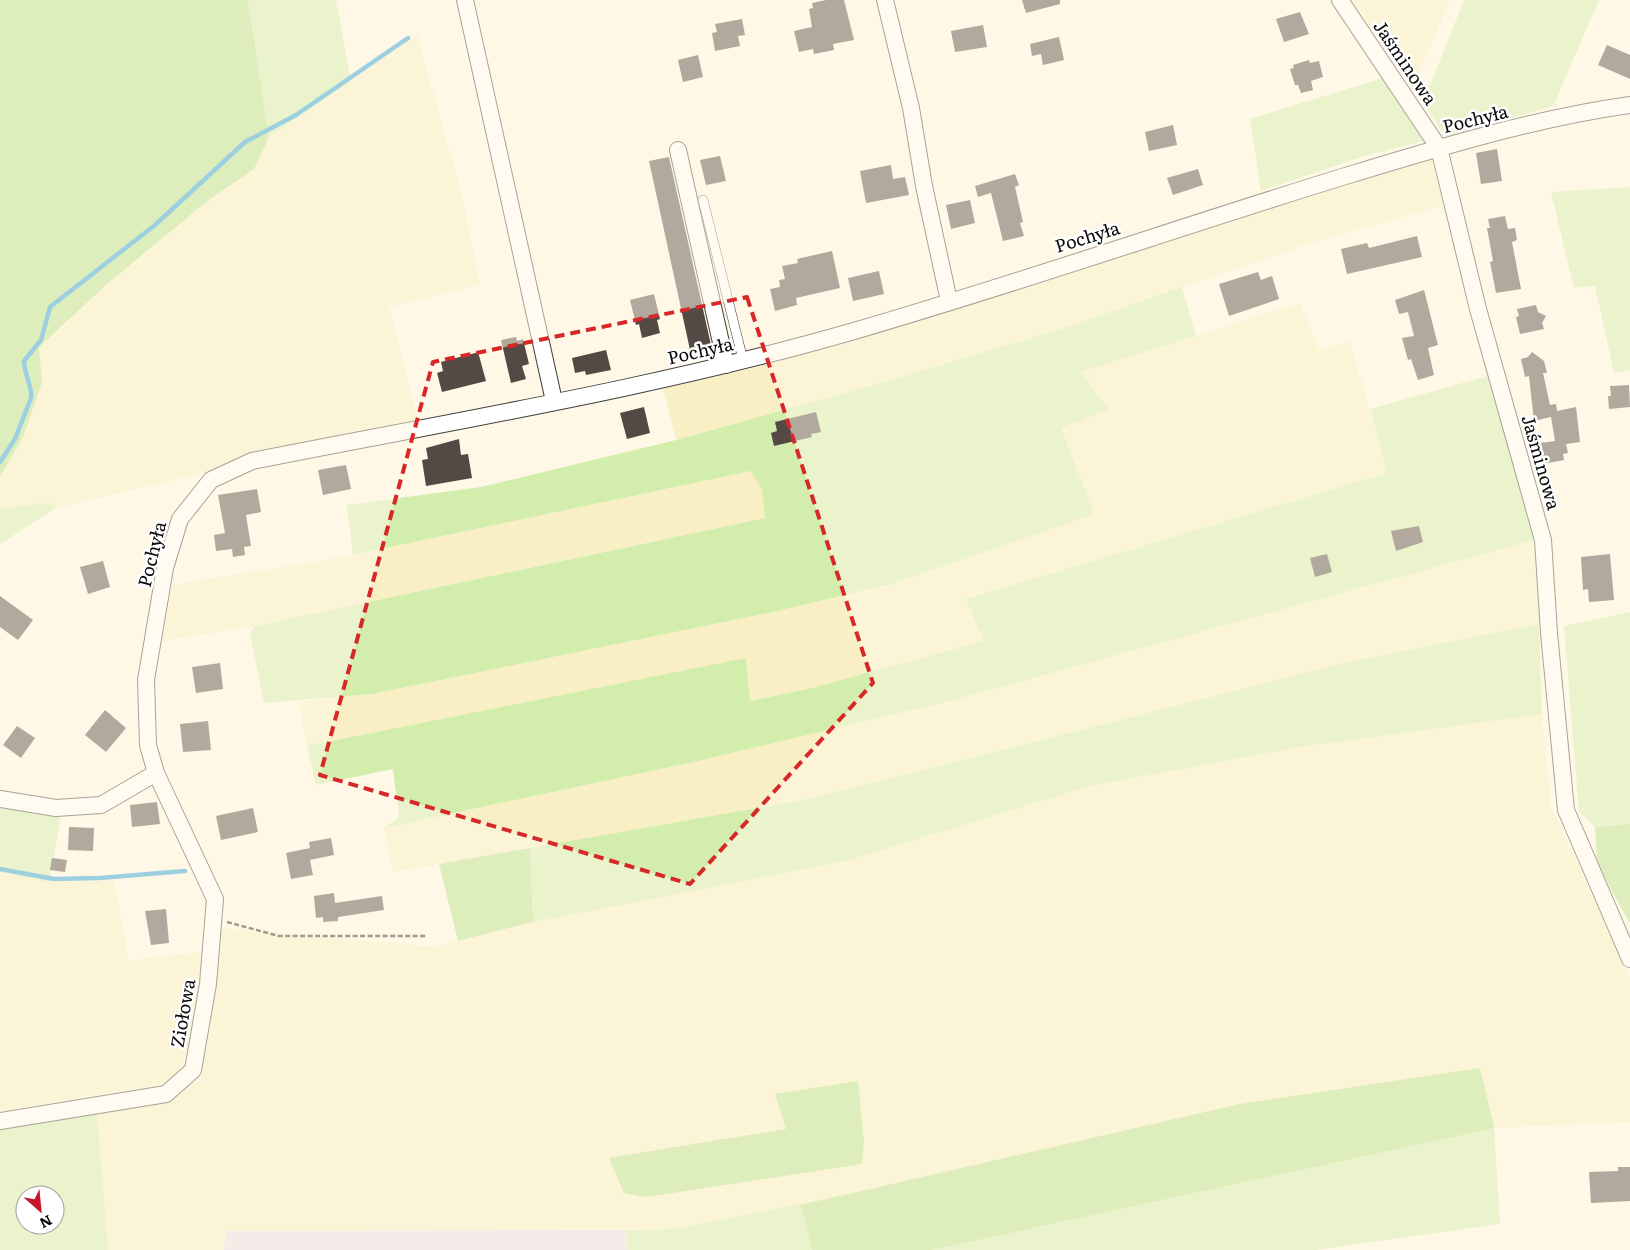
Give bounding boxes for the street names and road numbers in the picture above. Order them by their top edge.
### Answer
street label: Jaśminowa [1368,14,1445,110]
street label: Pochyła [1439,97,1511,139]
street label: Pochyła [1051,213,1123,259]
street label: Pochyła [664,329,736,371]
street label: Jaśminowa [1516,411,1569,513]
street label: Pochyła [130,518,172,590]
street label: Ziołowa [163,976,201,1050]

